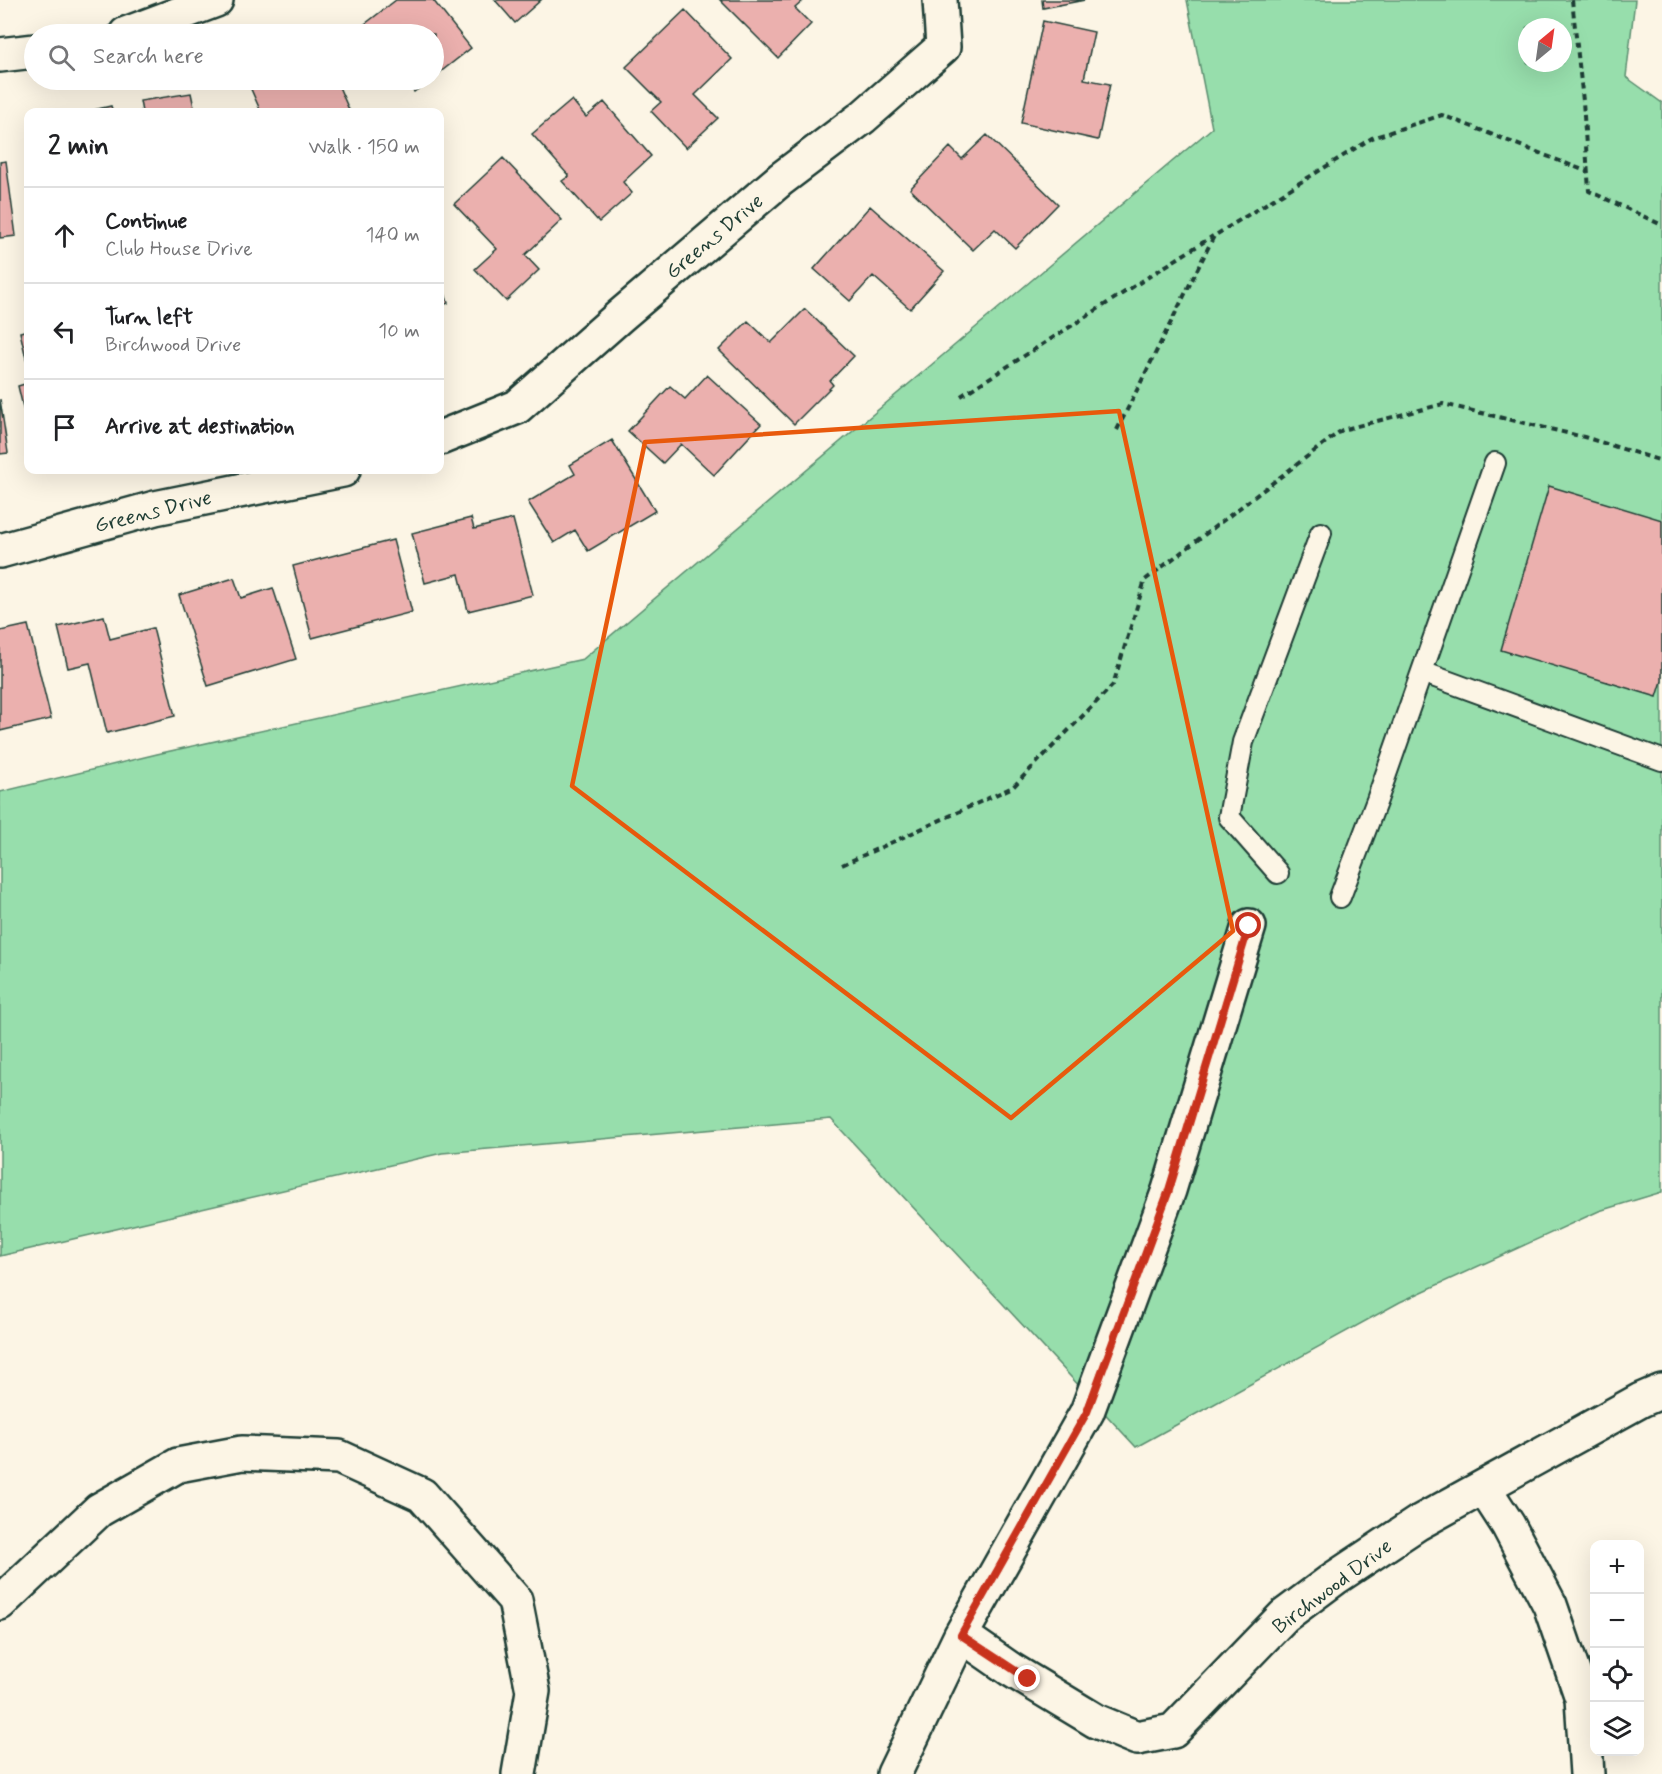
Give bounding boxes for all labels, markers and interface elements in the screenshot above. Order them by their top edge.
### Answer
north arrow [1518,18,1572,72]
search box [24,24,444,90]
icon: search [45,41,78,74]
text: Search here [93,43,204,71]
text: 2 min [48,130,109,164]
text: Walk · 150 m [308,134,420,161]
street label: Greens Drive [660,188,770,286]
text: Continue [105,208,187,236]
icon: ahead [48,219,81,252]
text: 140 m [366,222,420,249]
text: Club House Drive [105,236,253,263]
text: Turn left [105,304,193,332]
icon: left [48,315,81,348]
text: 10 m [378,318,420,345]
text: Birchwood Drive [105,332,241,359]
icon: arrive [48,411,81,444]
text: Arrive at destination [105,413,295,441]
street label: Greens Drive [92,484,215,540]
route start [1235,912,1261,938]
street label: Birchwood Drive [1267,1533,1398,1641]
map controls [1590,1540,1644,1756]
button: + [1590,1540,1644,1594]
button: − [1590,1594,1644,1648]
button: locate [1590,1648,1644,1702]
route end [1014,1665,1040,1691]
button: layers [1590,1702,1644,1756]

